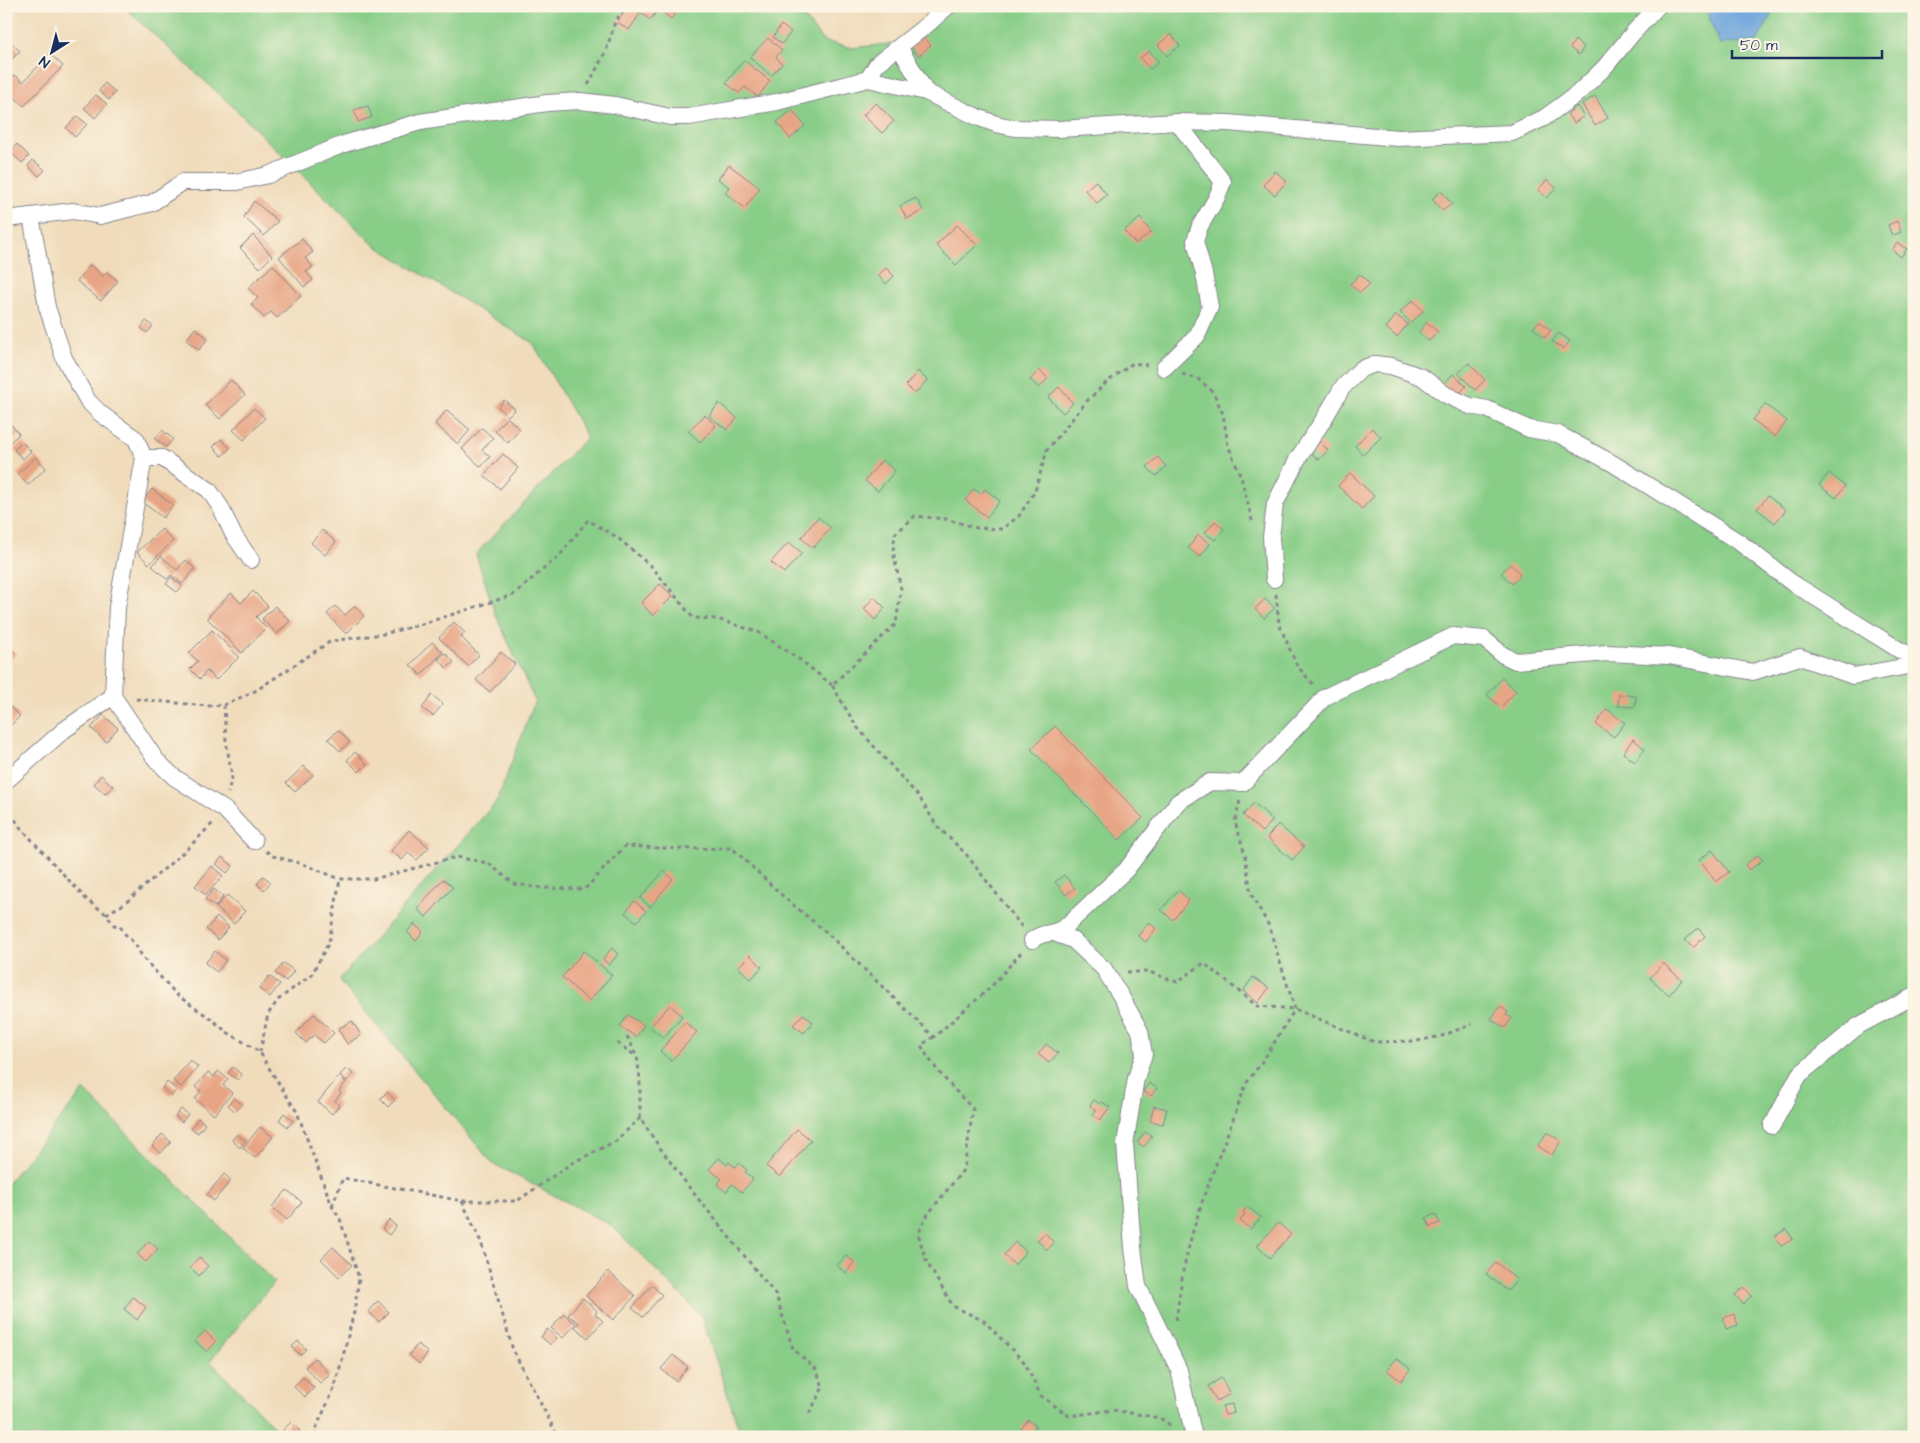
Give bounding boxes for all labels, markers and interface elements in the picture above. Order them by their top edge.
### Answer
north arrow [28,28,78,78]
scale bar [1732,28,1882,60]
text: 50 m [1740,35,1778,56]
text: N [35,51,54,72]

